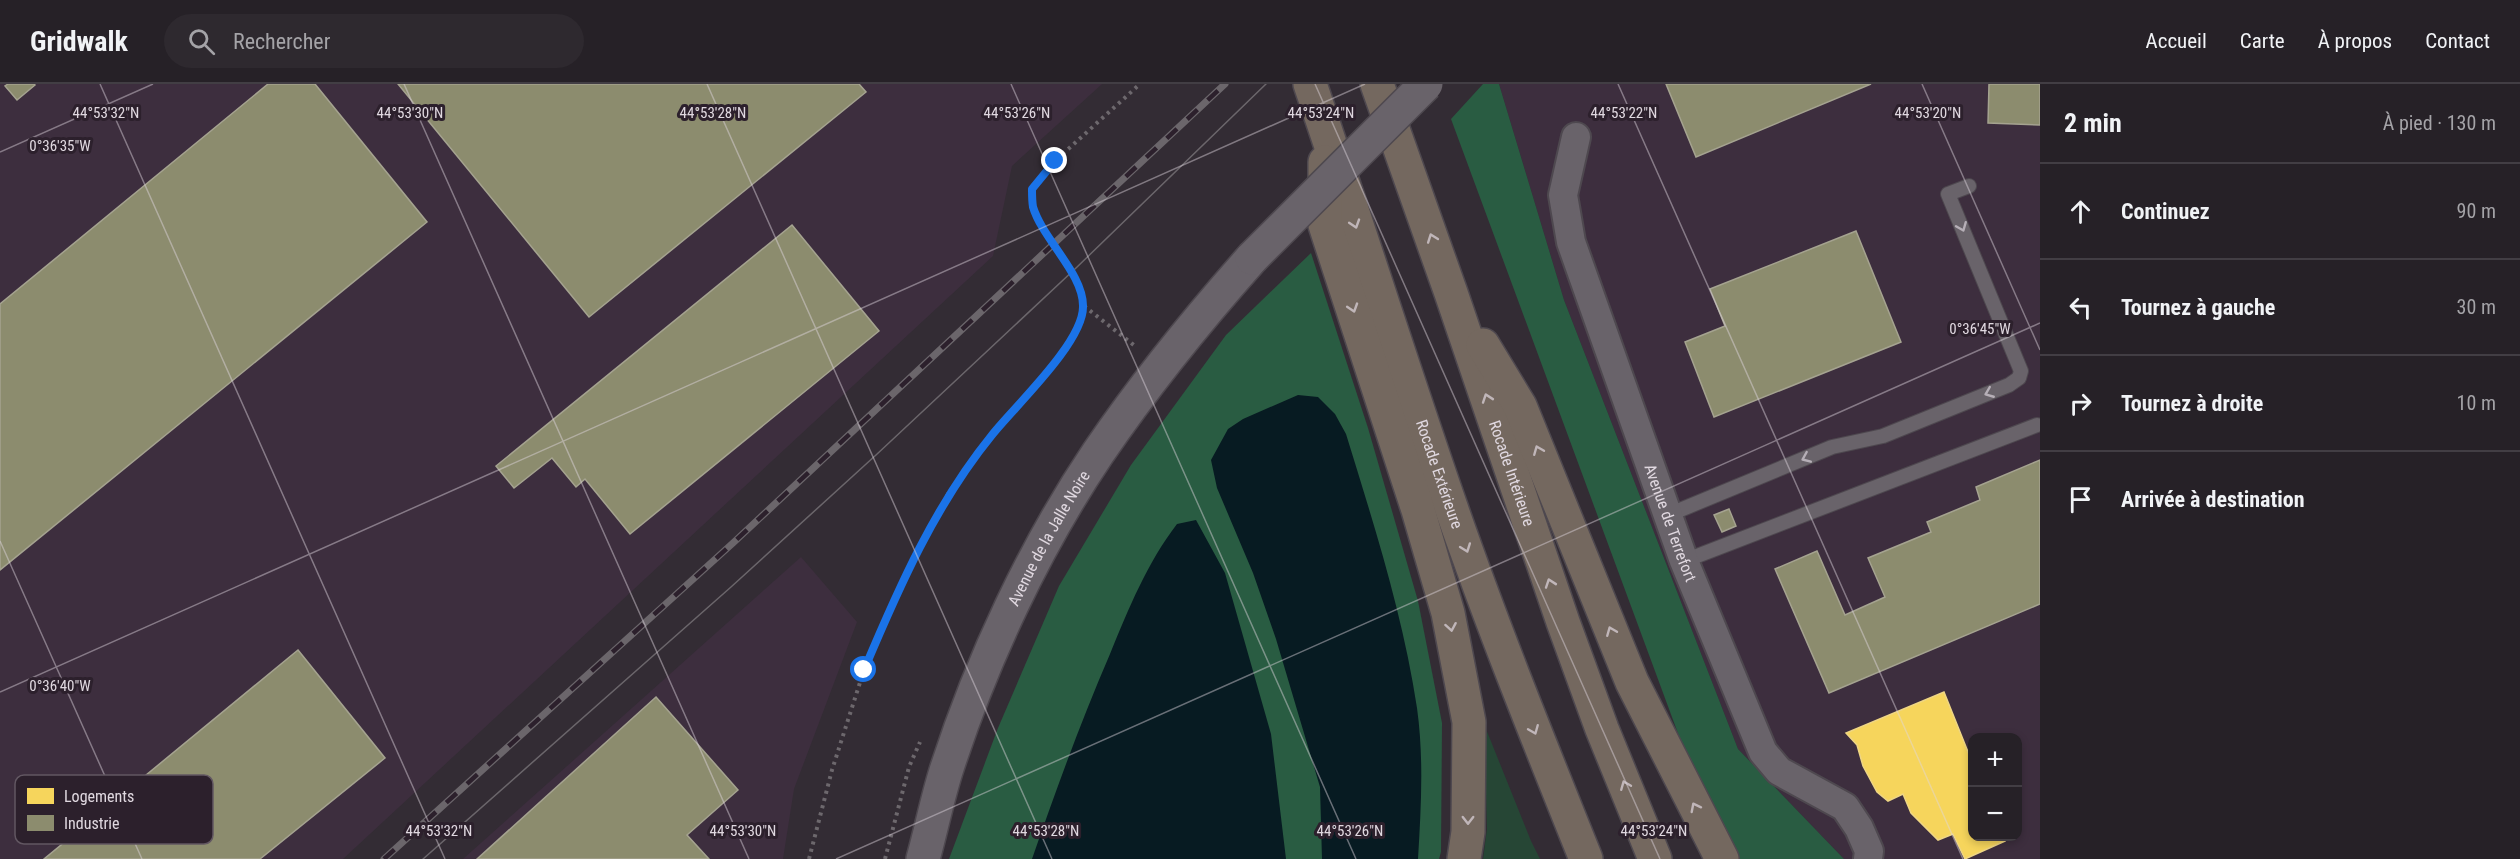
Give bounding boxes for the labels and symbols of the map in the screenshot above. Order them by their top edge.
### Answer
text: 44°53'32"N [73,104,139,122]
text: 44°53'30"N [377,104,443,122]
text: 44°53'28"N [680,104,746,122]
text: 44°53'26"N [984,104,1050,122]
text: 44°53'24"N [1288,104,1354,122]
text: 44°53'22"N [1591,104,1657,122]
text: 44°53'20"N [1895,104,1961,122]
text: 0°36'35"W [29,137,91,155]
route end [1041,147,1067,173]
one-way arrow [1348,218,1361,229]
one-way arrow [1955,221,1967,232]
one-way arrow [1426,233,1439,244]
one-way arrow [1345,302,1358,313]
text: 0°36'45"W [1949,320,2011,338]
one-way arrow [1985,386,1996,398]
one-way arrow [1482,394,1494,404]
street label: Rocade Extérieure [1412,417,1467,531]
street label: Rocade Intérieure [1485,418,1539,529]
one-way arrow [1533,446,1545,457]
one-way arrow [1802,451,1813,463]
street label: Avenue de Terrefort [1640,461,1701,585]
street label: Avenue de la Jalle Noire [1004,467,1094,609]
one-way arrow [1459,541,1471,552]
one-way arrow [1544,578,1557,589]
one-way arrow [1444,622,1457,632]
one-way arrow [1606,627,1618,638]
route start [850,656,876,682]
text: 0°36'40"W [29,677,91,695]
one-way arrow [1527,724,1539,735]
legend [15,775,213,844]
one-way arrow [1620,781,1632,792]
text: Logements [64,787,134,806]
one-way arrow [1690,803,1702,814]
text: Industrie [64,814,120,833]
one-way arrow [1462,816,1474,825]
text: 44°53'32"N [406,822,472,840]
text: 44°53'30"N [710,822,776,840]
text: 44°53'28"N [1013,822,1079,840]
text: 44°53'26"N [1317,822,1383,840]
text: 44°53'24"N [1621,822,1687,840]

